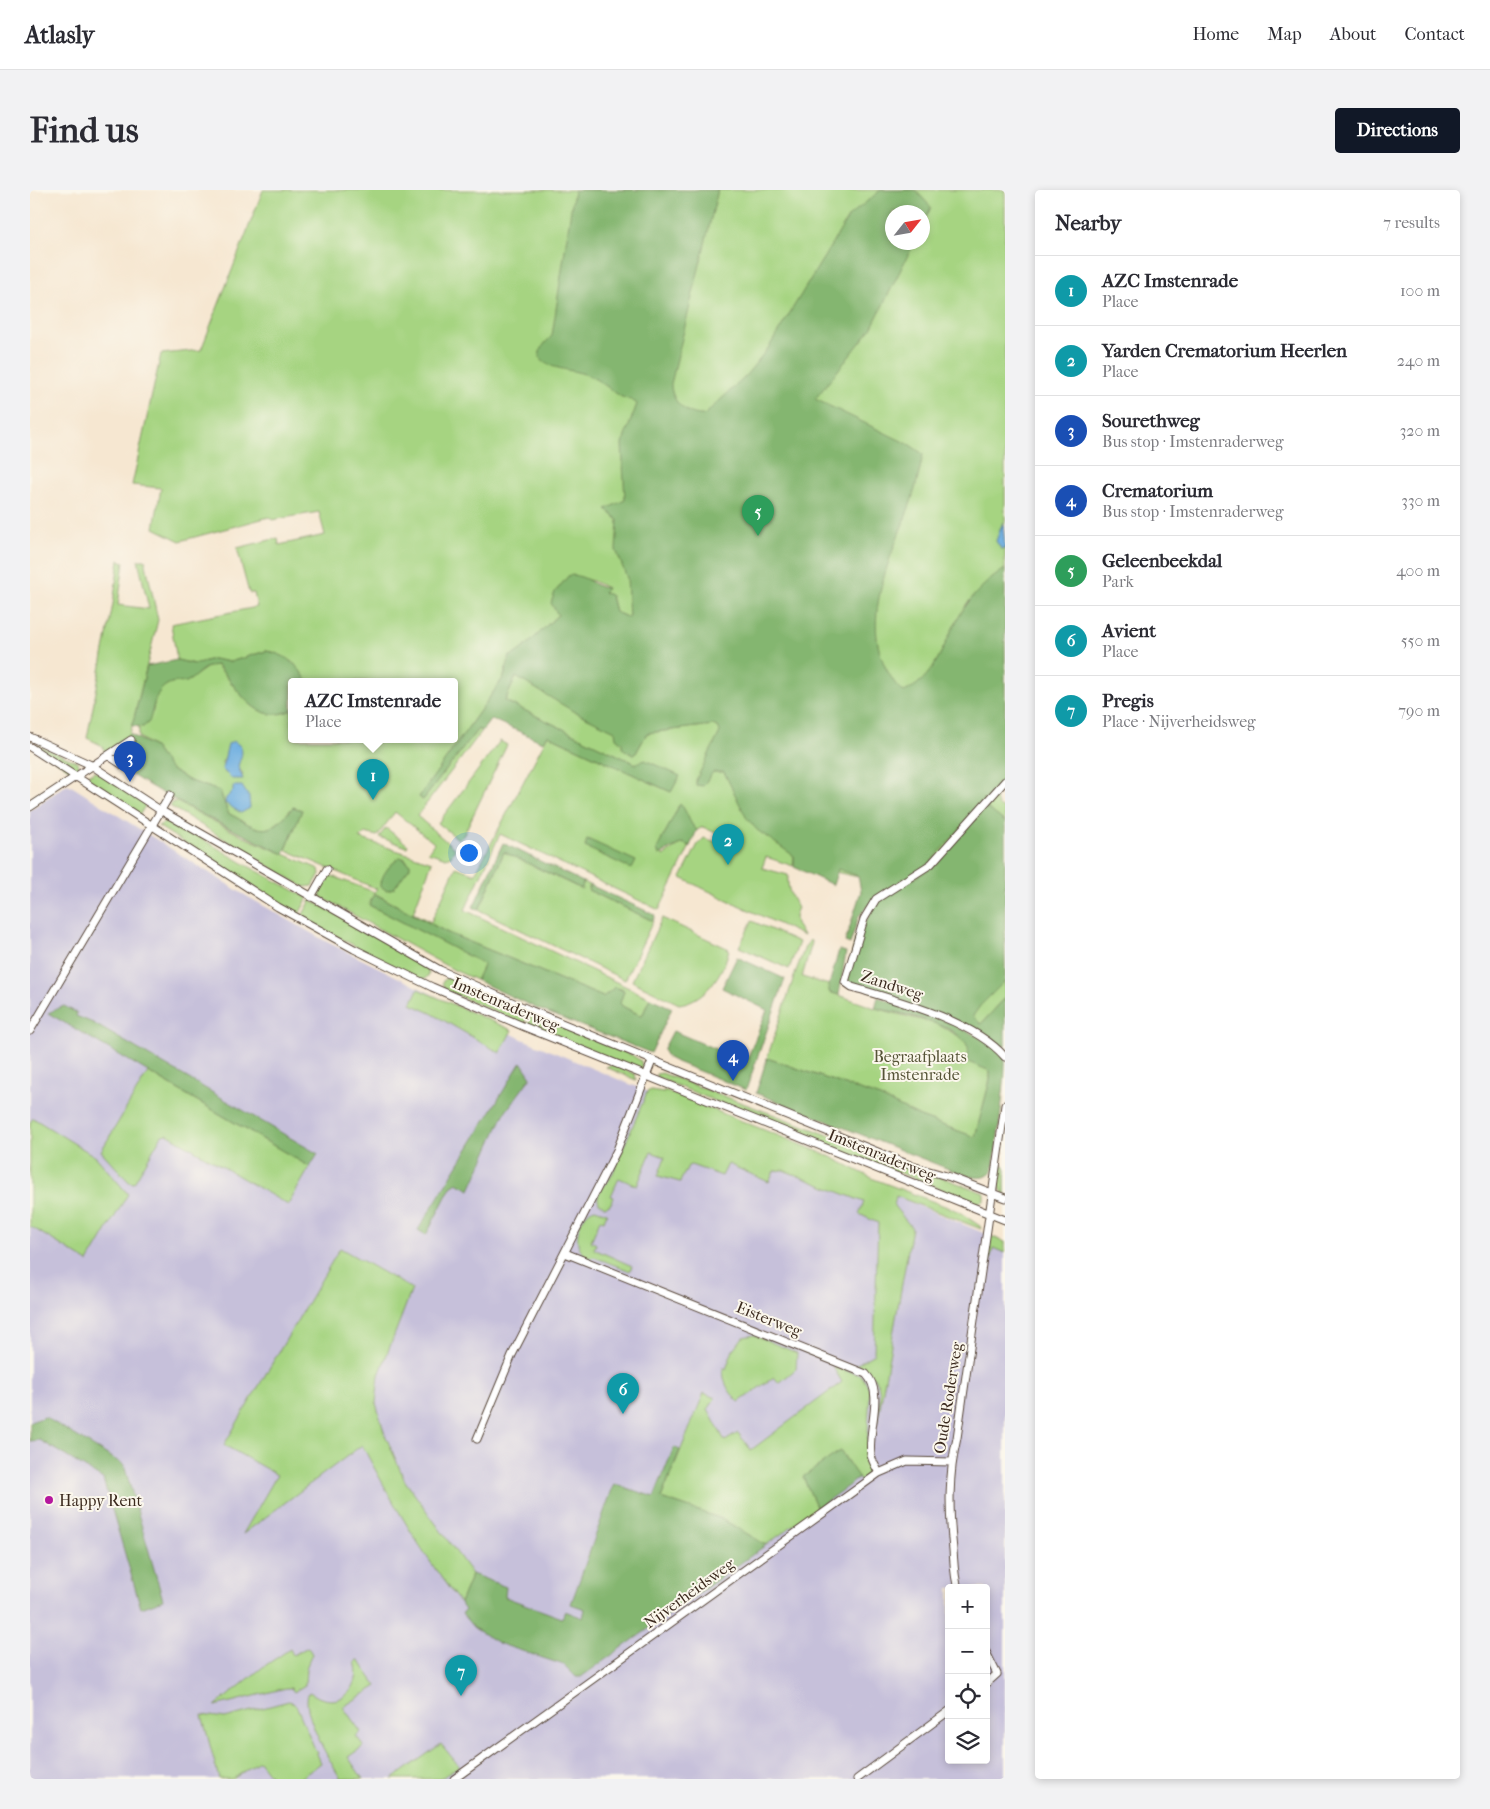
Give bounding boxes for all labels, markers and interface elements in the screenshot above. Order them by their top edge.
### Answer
text: Atlasly [25,21,94,49]
text: Home [1192,24,1239,45]
text: Map [1267,24,1302,45]
text: About [1330,24,1376,45]
text: Contact [1404,24,1465,45]
button: Directions [1335,108,1460,153]
text: Find us [30,110,139,151]
north arrow [885,205,930,250]
text: Nearby [1055,211,1121,235]
text: 7 results [1383,213,1440,232]
text: AZC Imstenrade [1102,270,1238,292]
text: 1 [1068,281,1074,300]
text: 100 m [1400,281,1440,300]
text: Place [1102,292,1138,311]
text: Yarden Crematorium Heerlen [1102,340,1347,362]
text: 2 [1067,351,1075,370]
text: 240 m [1397,351,1440,370]
text: Place [1102,362,1138,381]
text: Sourethweg [1102,410,1200,432]
text: 3 [1068,421,1074,440]
text: 320 m [1400,421,1440,440]
text: Bus stop · Imstenraderweg [1102,432,1283,451]
text: Crematorium [1102,480,1213,502]
text: 4 [1066,491,1076,510]
text: 330 m [1401,491,1440,510]
pin: 5 [742,495,774,536]
text: Bus stop · Imstenraderweg [1102,502,1283,521]
text: Geleenbeekdal [1102,550,1222,572]
text: 5 [1068,561,1074,580]
text: 400 m [1396,561,1440,580]
text: Park [1102,572,1134,591]
text: Avient [1102,620,1156,642]
text: 6 [1067,631,1075,650]
text: 550 m [1401,631,1440,650]
text: Place [1102,642,1138,661]
popup [288,678,458,743]
text: AZC Imstenrade [305,690,441,712]
text: Pregis [1102,690,1154,712]
text: 7 [1067,701,1075,720]
text: 790 m [1398,701,1440,720]
text: Place [305,712,341,731]
text: Place · Nijverheidsweg [1102,712,1256,731]
pin: 3 [114,741,146,782]
pin: 1 [357,759,389,800]
pin: 2 [712,824,744,865]
your location [456,840,482,866]
street label: Zandweg [859,966,926,1004]
street label: Imstenraderweg [450,973,563,1035]
pin: 4 [717,1040,749,1081]
park label: Begraafplaats Imstenrade [873,1047,967,1084]
street label: Imstenraderweg [826,1125,939,1185]
street label: Eisterweg [733,1297,805,1341]
street label: Oude Roderweg [930,1340,966,1455]
pin: 6 [607,1373,639,1414]
place label: Happy Rent [59,1491,142,1510]
marker: Happy Rent [43,1494,55,1506]
street label: Nijverheidsweg [640,1554,738,1632]
map controls [945,1584,990,1764]
button: + [945,1584,990,1629]
button: − [945,1629,990,1674]
pin: 7 [445,1655,477,1696]
button: locate [945,1674,990,1719]
button: layers [945,1719,990,1764]

